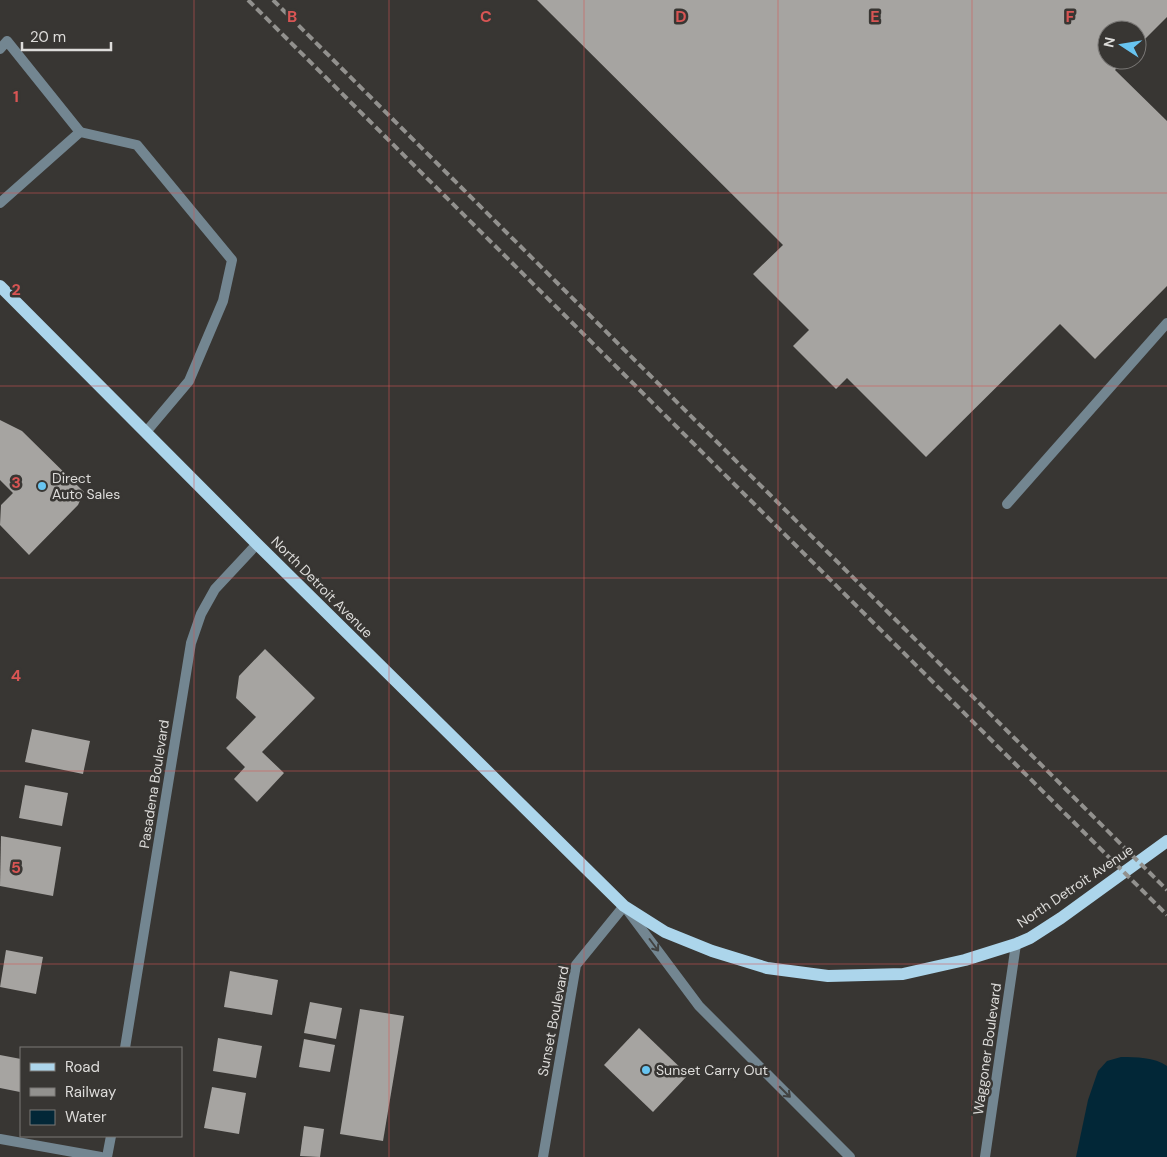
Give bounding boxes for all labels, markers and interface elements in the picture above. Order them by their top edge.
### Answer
text: B [287,6,297,27]
text: C [480,6,492,27]
text: D [675,6,687,27]
text: E [870,6,880,27]
text: F [1066,6,1075,27]
scale bar [22,20,111,52]
north arrow [1097,20,1147,70]
text: 20 m [30,27,66,47]
text: N [1099,35,1119,49]
text: 1 [13,86,19,107]
text: 2 [11,279,21,300]
place label: Direct Auto Sales [52,469,120,503]
text: 3 [11,472,21,493]
marker: Direct Auto Sales [36,480,48,492]
street label: North Detroit Avenue [267,532,377,642]
text: 4 [11,665,21,686]
street label: Pasadena Boulevard [135,718,173,850]
street label: North Detroit Avenue [1013,840,1137,932]
text: 5 [11,857,21,878]
one-way arrow [648,938,659,951]
street label: Sunset Boulevard [533,964,573,1078]
street label: Waggoner Boulevard [969,982,1005,1116]
legend [20,1047,182,1137]
text: Road [65,1057,100,1077]
place label: Sunset Carry Out [656,1061,768,1079]
marker: Sunset Carry Out [640,1064,652,1076]
text: Railway [65,1082,117,1102]
one-way arrow [779,1086,791,1098]
text: Water [65,1107,107,1127]

